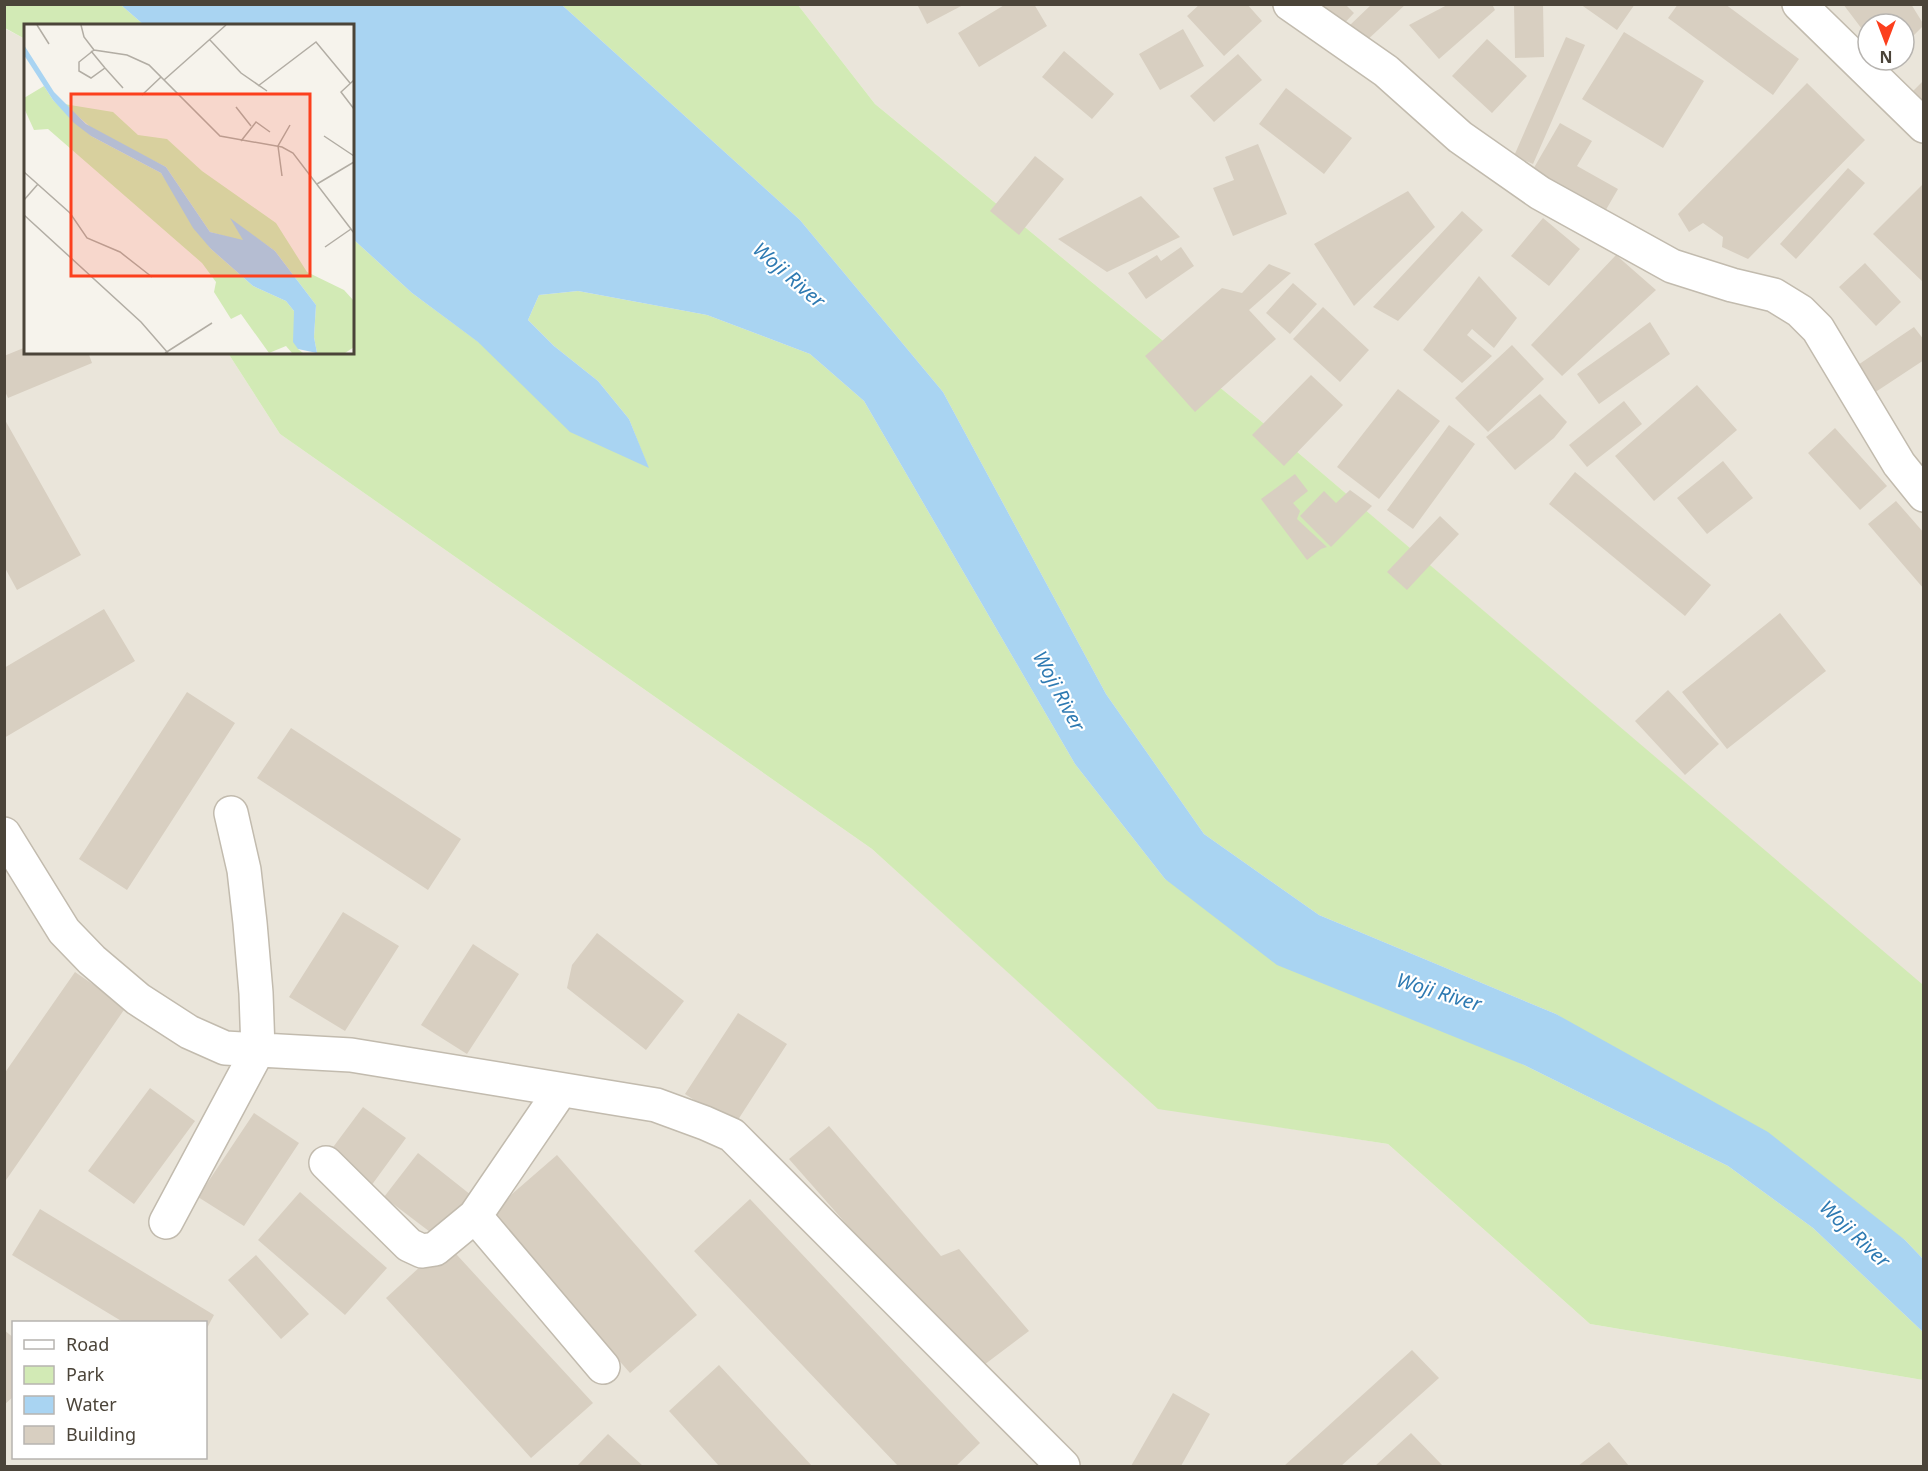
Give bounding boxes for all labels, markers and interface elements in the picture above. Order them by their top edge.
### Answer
north arrow [1856,12,1916,72]
inset map [24,24,354,354]
text: N [1879,46,1893,68]
water label: Woji River [747,236,832,314]
water label: Woji River [1027,646,1092,737]
water label: Woji River [1393,966,1486,1018]
water label: Woji River [1814,1194,1897,1274]
legend [12,1321,207,1459]
text: Road [66,1332,109,1356]
text: Park [66,1362,104,1386]
text: Water [66,1392,117,1416]
text: Building [66,1422,136,1446]

